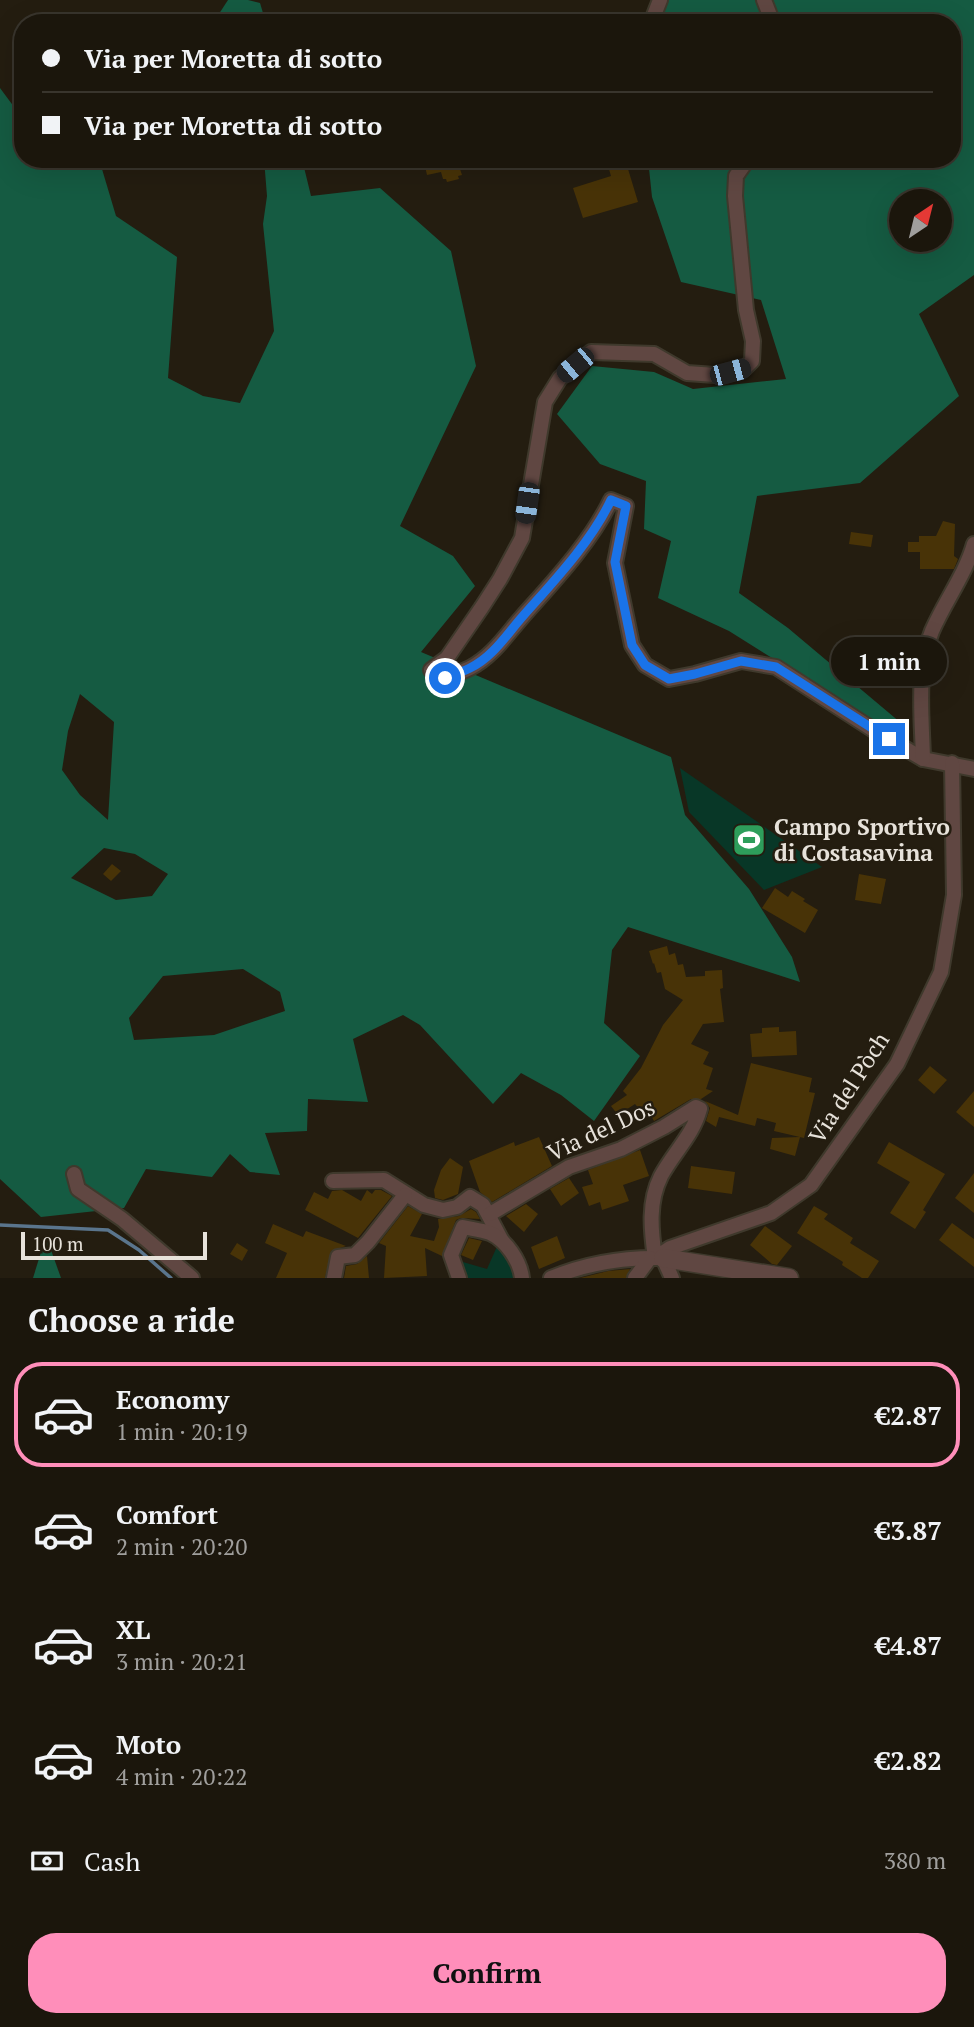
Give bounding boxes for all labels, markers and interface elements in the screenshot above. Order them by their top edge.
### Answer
text: Via per Moretta di sotto [84,41,382,75]
text: Via per Moretta di sotto [84,108,382,142]
north arrow [889,189,952,252]
map controls [889,189,952,252]
car [553,343,598,387]
car [707,356,754,388]
car [514,481,541,525]
callout: 1 min [831,638,947,686]
text: 1 min [858,646,920,677]
route start [429,662,461,694]
route end [873,723,905,755]
place label: Campo Sportivo di Costasavina [774,811,950,868]
sports icon: Campo Sportivo di Costasavina [730,821,768,859]
street label: Via del Pòch [801,1026,896,1149]
street label: Via del Dos [542,1091,660,1168]
scale bar [21,1229,206,1261]
text: 100 m [32,1231,83,1256]
text: Choose a ride [28,1299,235,1341]
text: Economy [116,1382,229,1416]
icon: car [32,1383,95,1446]
text: €2.87 [876,1398,942,1432]
text: 1 min · 20:19 [116,1416,248,1447]
text: Comfort [116,1497,218,1531]
icon: car [32,1498,95,1561]
text: €3.87 [876,1513,942,1547]
text: 2 min · 20:20 [116,1531,248,1562]
text: XL [116,1612,150,1646]
icon: car [32,1613,95,1676]
text: €4.87 [876,1628,942,1662]
text: 3 min · 20:21 [116,1646,248,1677]
text: Moto [116,1727,181,1761]
icon: car [32,1728,95,1791]
text: €2.82 [876,1743,942,1777]
text: 4 min · 20:22 [116,1761,248,1792]
icon: cash [28,1842,66,1880]
text: Cash [84,1844,140,1878]
text: 380 m [884,1845,946,1876]
button: Confirm [28,1933,946,2013]

